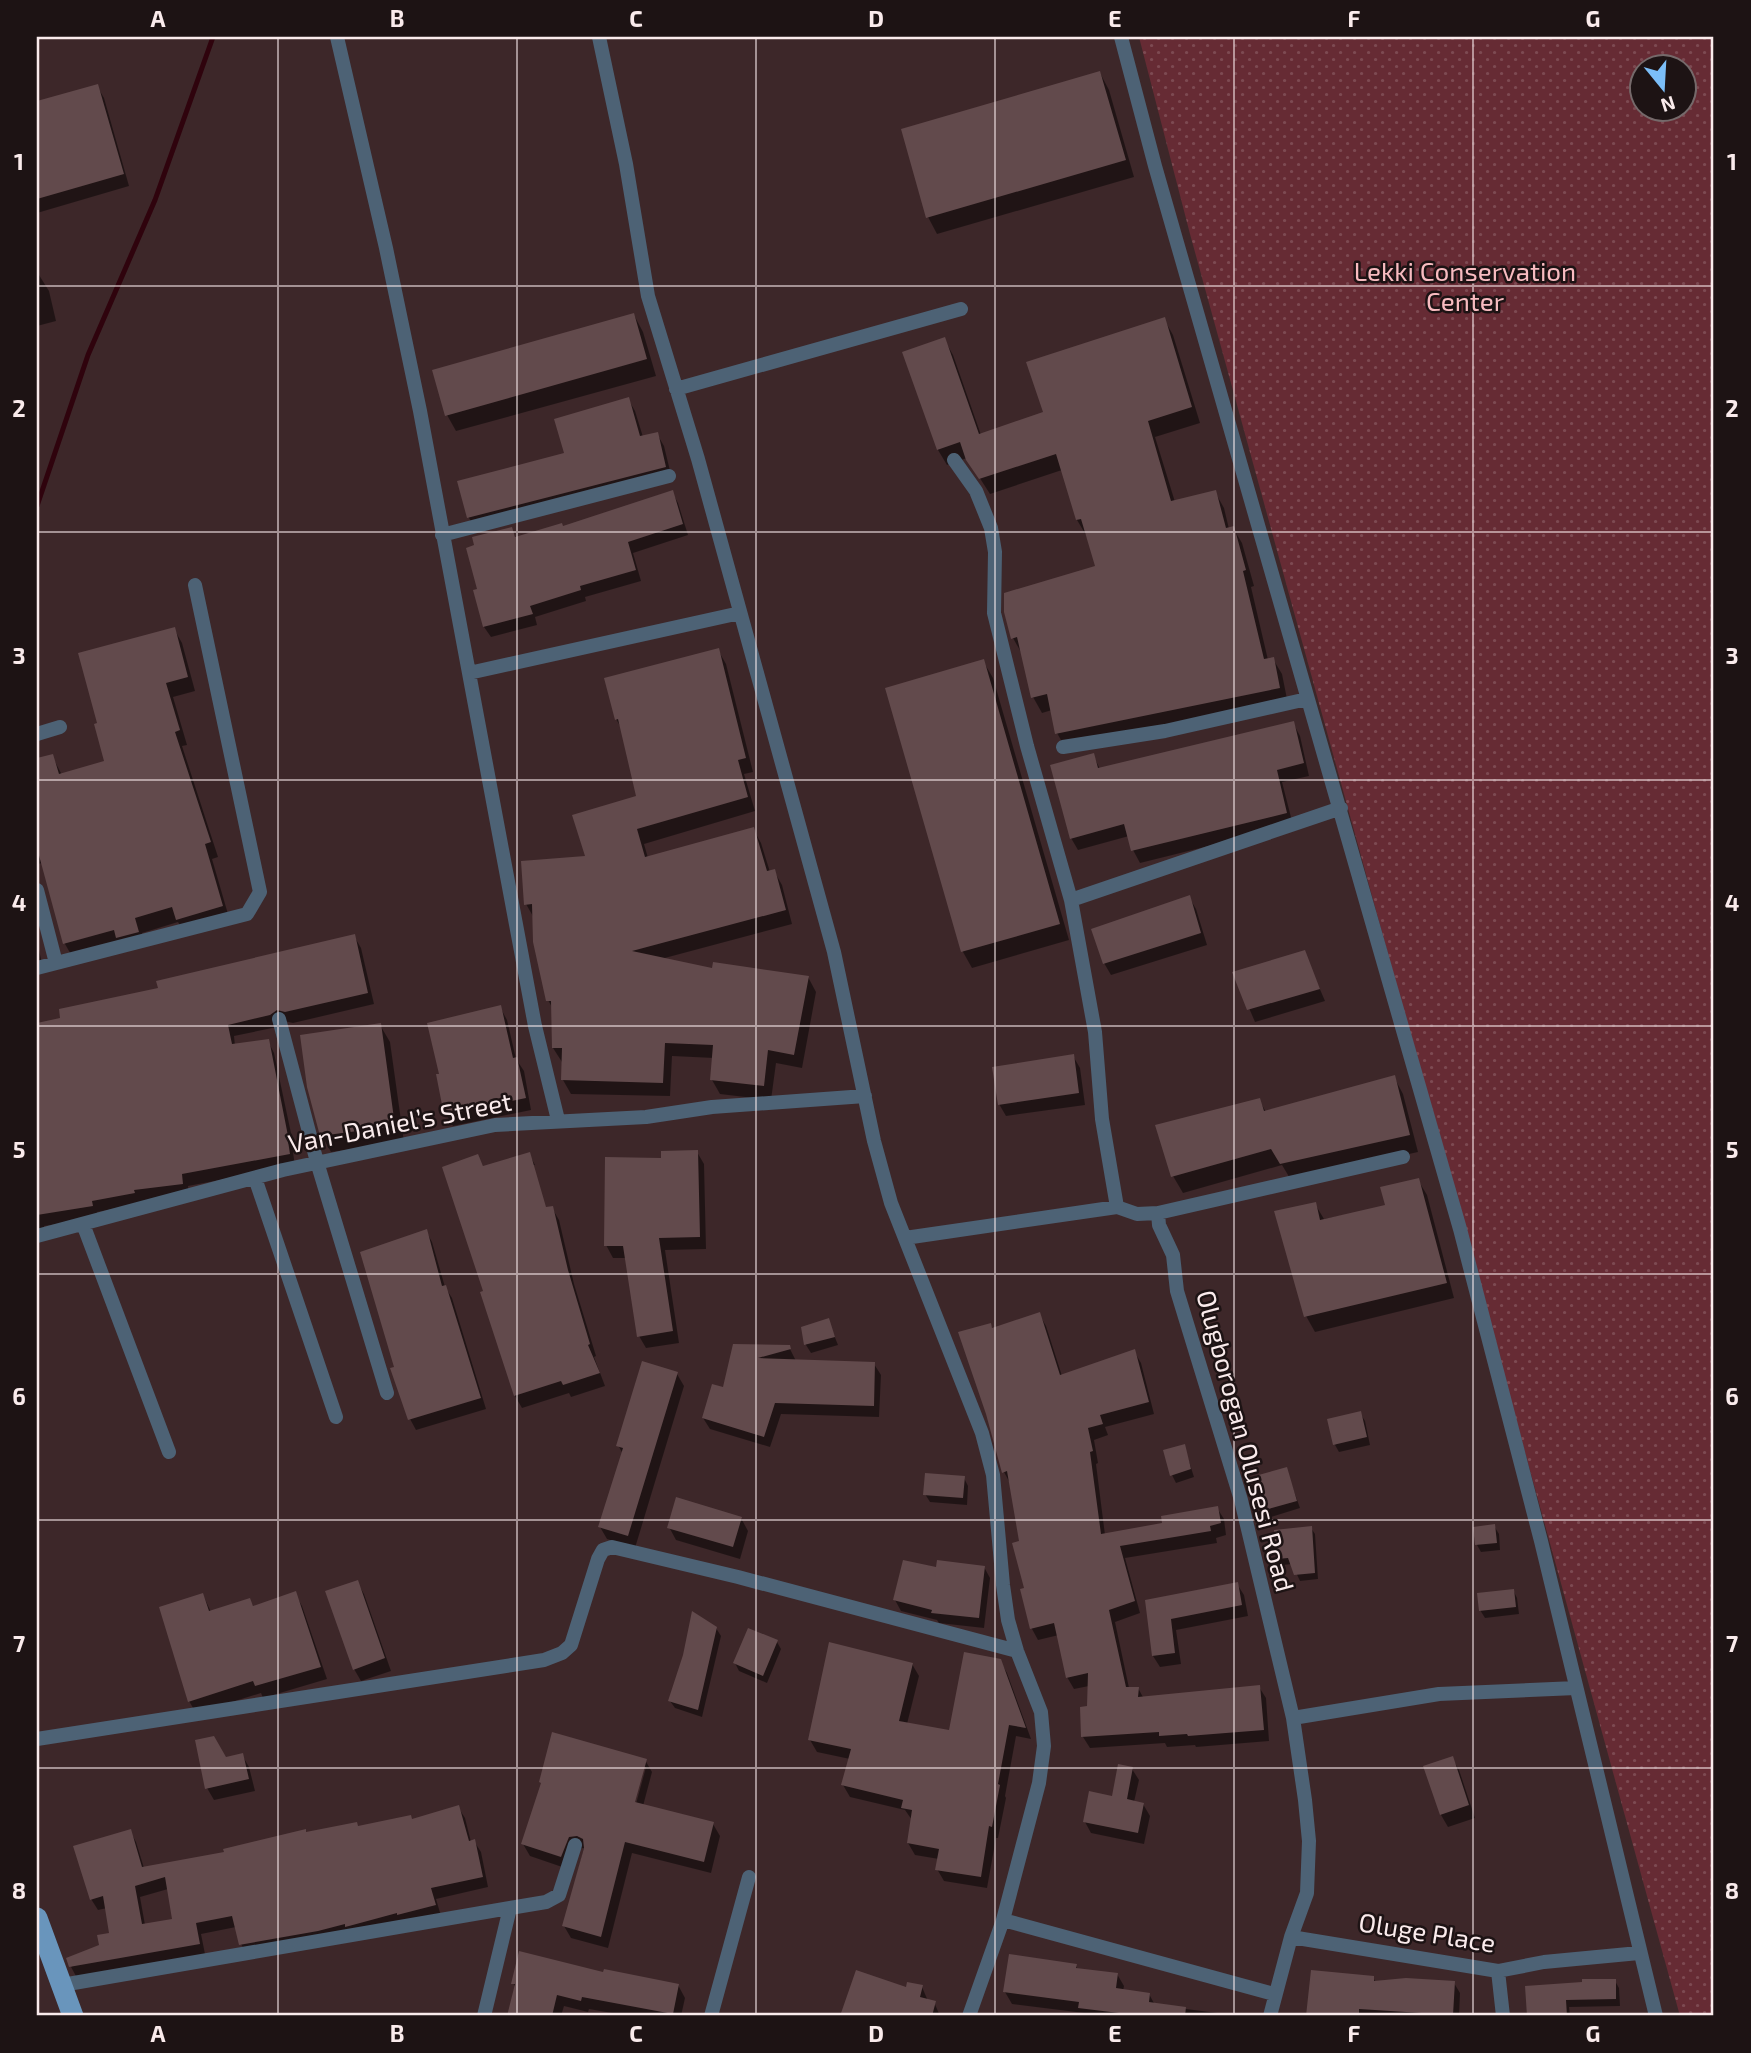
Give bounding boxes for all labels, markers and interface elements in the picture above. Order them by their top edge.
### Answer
text: A [150,4,166,32]
text: B [390,4,404,32]
text: C [629,4,643,32]
text: D [868,4,884,32]
text: E [1108,4,1122,32]
text: F [1348,4,1361,32]
text: G [1586,4,1600,32]
north arrow [1628,52,1698,122]
text: N [1658,92,1678,118]
text: 1 [14,147,24,175]
text: 1 [1727,147,1737,175]
park label: Lekki Conservation Center [1354,255,1576,316]
text: 2 [12,394,26,422]
text: 2 [1725,394,1739,422]
text: 3 [12,641,26,669]
text: 3 [1725,641,1739,669]
text: 4 [12,888,26,916]
text: 4 [1725,888,1739,916]
street label: Van-Daniel’s Street [285,1085,514,1158]
text: 5 [13,1135,25,1163]
text: 5 [1726,1135,1738,1163]
street label: Olugborogan Olusesi Road [1191,1286,1302,1595]
text: 6 [12,1382,26,1410]
text: 6 [1725,1382,1739,1410]
text: 7 [13,1629,25,1657]
text: 7 [1726,1629,1738,1657]
text: 8 [12,1876,26,1904]
text: 8 [1725,1876,1739,1904]
street label: Oluge Place [1357,1905,1498,1958]
text: A [150,2019,166,2047]
text: B [390,2019,404,2047]
text: C [629,2019,643,2047]
text: D [868,2019,884,2047]
text: E [1108,2019,1122,2047]
text: F [1348,2019,1361,2047]
text: G [1586,2019,1600,2047]

